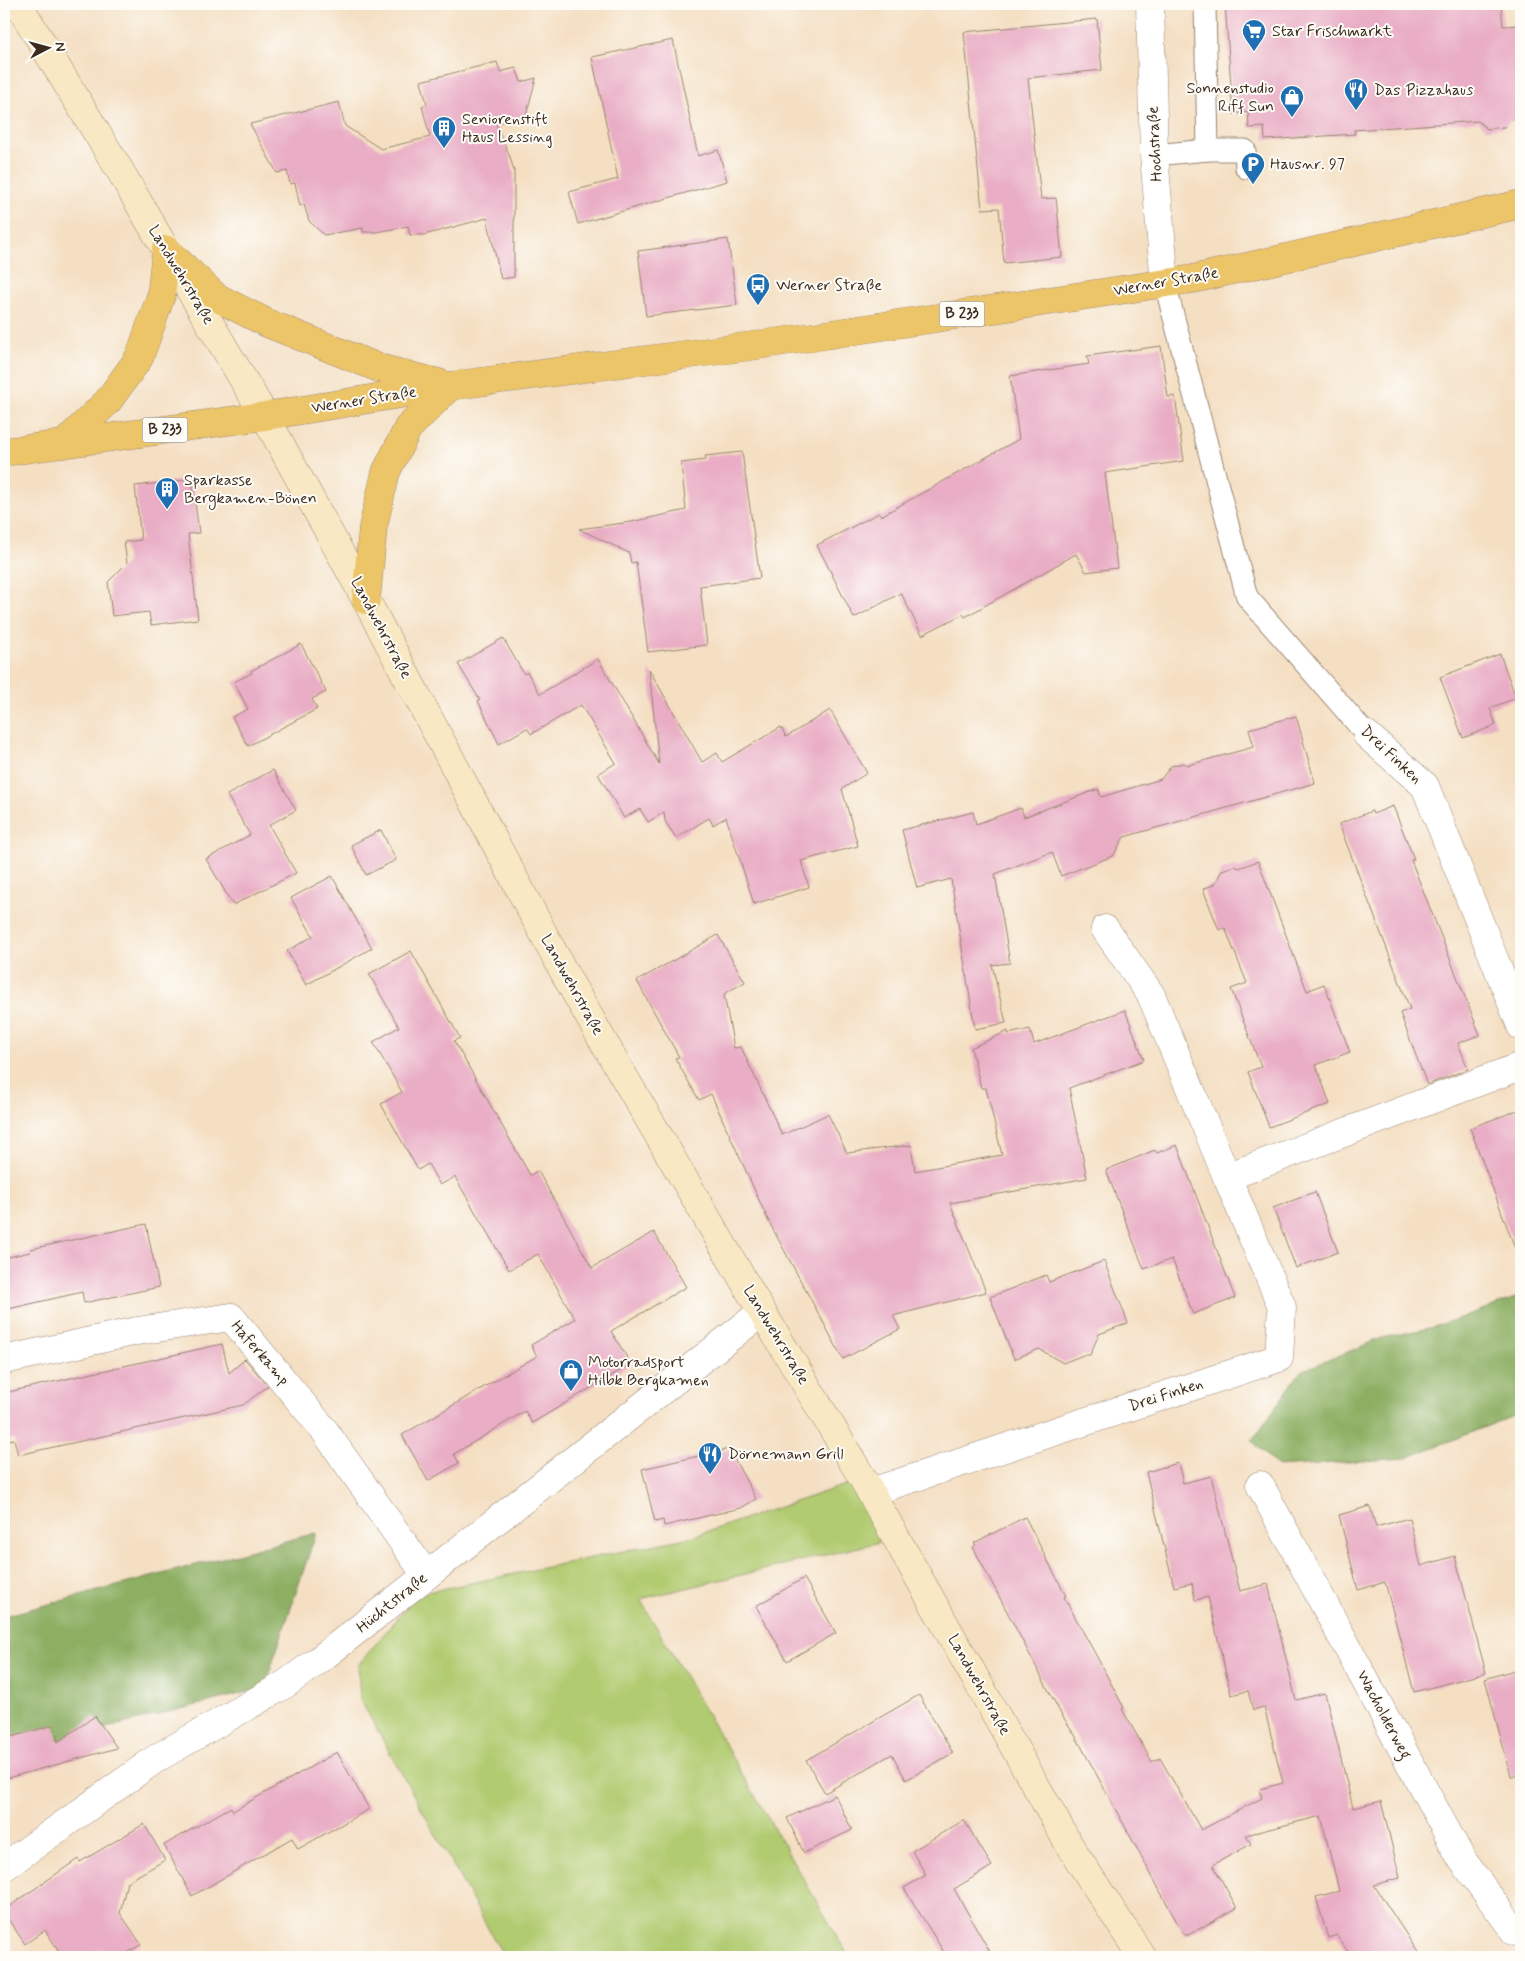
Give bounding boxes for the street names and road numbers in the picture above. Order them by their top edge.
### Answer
street label: Hochstraße [1143,106,1167,182]
street label: Landwehrstraße [143,221,219,329]
street label: Werner Straße [1112,262,1220,302]
road number: B 233 [940,302,984,326]
street label: Werner Straße [310,381,418,419]
road number: B 233 [142,418,188,442]
street label: Landwehrstraße [345,574,417,683]
street label: Drei Finken [1356,721,1426,789]
street label: Landwehrstraße [536,931,608,1039]
street label: Landwehrstraße [738,1281,814,1389]
street label: Haferkamp [226,1316,294,1390]
street label: Drei Finken [1126,1373,1206,1417]
street label: Hüchtstraße [352,1568,432,1638]
street label: Landwehrstraße [943,1631,1015,1739]
street label: Wacholderweg [1351,1667,1416,1764]

